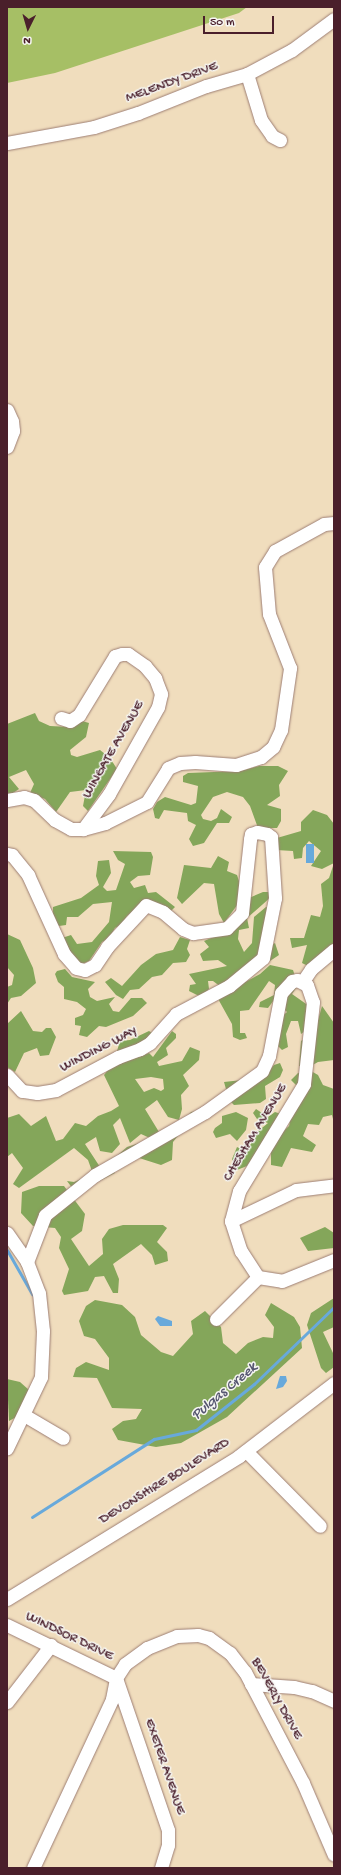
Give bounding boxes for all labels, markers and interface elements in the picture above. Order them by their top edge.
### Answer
north arrow [8,8,48,48]
scale bar [205,8,276,34]
text: 50 m [210,16,235,30]
text: N [23,34,31,46]
street label: MELENDY DRIVE [124,59,220,107]
street label: WINGATE AVENUE [79,698,149,802]
street label: WINDING WAY [57,1023,141,1077]
street label: CHESHAM AVENUE [220,1081,292,1185]
water label: Pulgas Creek [189,1359,261,1425]
street label: DEVONSHIRE BOULEVARD [97,1435,233,1529]
street label: WINDSOR DRIVE [22,1609,116,1665]
street label: BEVERLY DRIVE [247,1655,305,1743]
street label: EXETER AVENUE [140,1717,188,1817]

